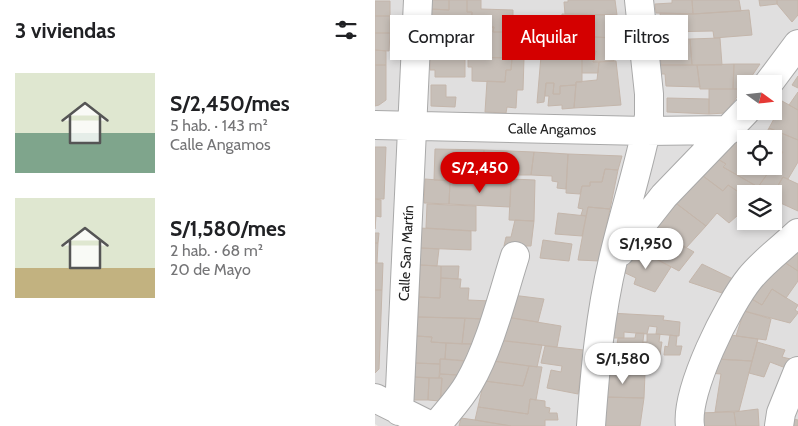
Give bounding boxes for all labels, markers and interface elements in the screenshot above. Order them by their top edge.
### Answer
chip: Comprar [390,15,492,60]
chip: Alquilar [502,15,595,60]
chip: Filtros [605,15,688,60]
icon: filters [332,16,360,44]
text: 3 viviendas [15,18,116,43]
north arrow [737,75,783,120]
map controls [737,75,782,230]
text: S/2,450/mes [170,91,290,116]
icon: home [55,93,115,153]
text: 5 hab. · 143 m² [170,116,268,135]
street label: Calle Angamos [508,119,596,139]
button: locate [737,130,782,175]
text: Calle Angamos [170,135,271,154]
pin: S/2,450 [434,152,526,194]
text: S/2,450 [451,158,509,177]
button: layers [737,185,782,230]
street label: Calle San Martín [394,204,418,301]
text: S/1,580/mes [170,216,286,241]
icon: home [55,218,115,278]
pin: S/1,950 [600,228,692,270]
text: S/1,950 [619,234,673,253]
text: 2 hab. · 68 m² [170,241,263,260]
text: 20 de Mayo [170,260,251,279]
pin: S/1,580 [577,342,669,385]
text: S/1,580 [596,349,650,368]

